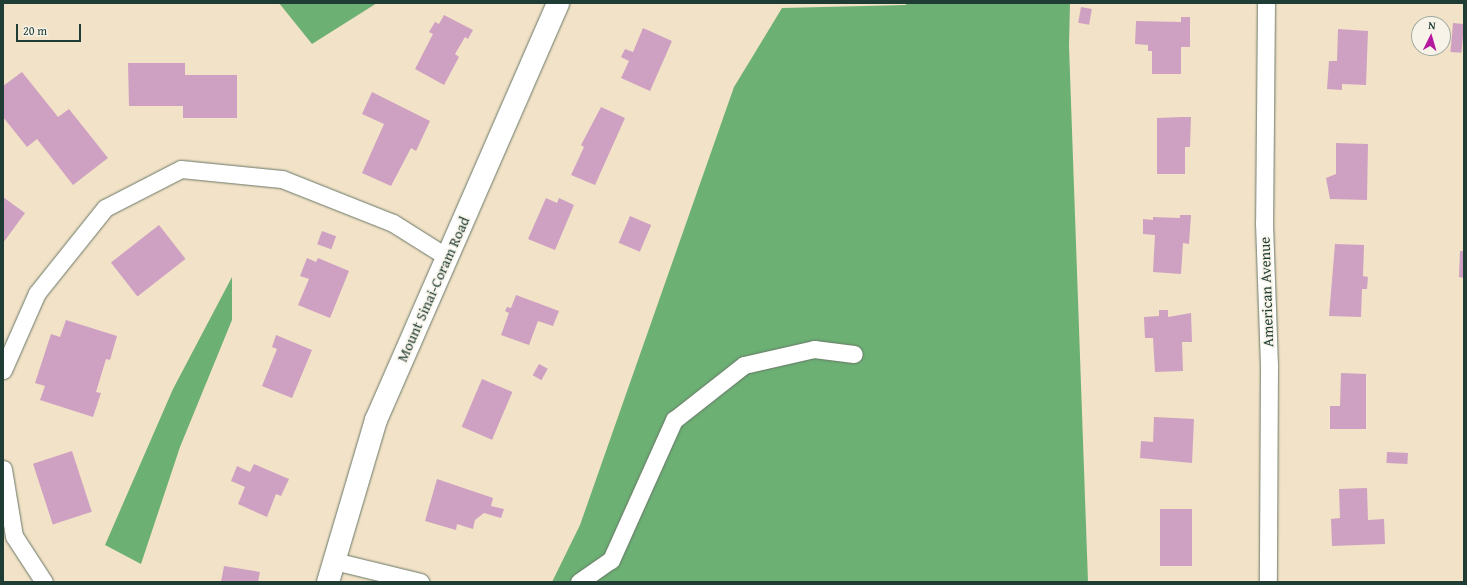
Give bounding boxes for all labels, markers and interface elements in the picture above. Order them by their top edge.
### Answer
scale bar [18,16,83,42]
north arrow [1411,16,1451,56]
text: N [1428,17,1436,33]
text: 20 m [23,22,47,39]
street label: Mount Sinai-Coram Road [393,213,473,365]
street label: American Avenue [1255,237,1277,347]

